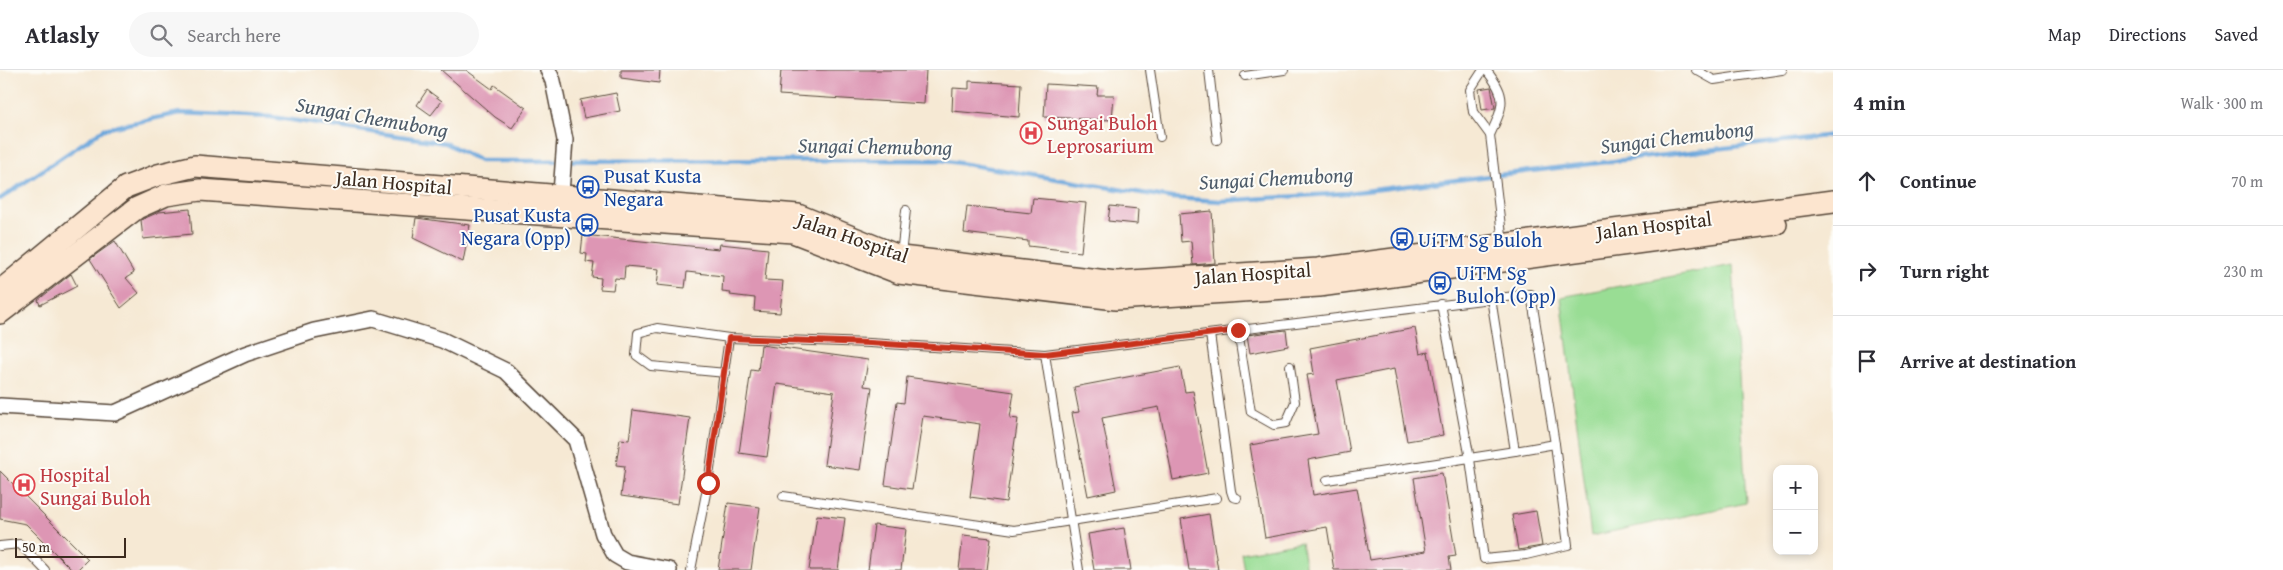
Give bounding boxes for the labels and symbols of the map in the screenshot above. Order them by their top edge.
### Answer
water label: Sungai Chemubong [293,88,451,146]
place label: Sungai Buloh Leprosarium [1047,108,1157,160]
water label: Sungai Chemubong [1598,112,1756,162]
hospital icon: Sungai Buloh Leprosarium [1019,121,1043,145]
water label: Sungai Chemubong [798,129,953,163]
water label: Sungai Chemubong [1198,158,1354,198]
place label: Pusat Kusta Negara [604,161,702,213]
street label: Jalan Hospital [332,162,454,202]
bus stop icon: Pusat Kusta Negara [576,175,600,199]
place label: Pusat Kusta Negara (Opp) [461,200,572,252]
street label: Jalan Hospital [790,203,913,270]
street label: Jalan Hospital [1591,203,1714,247]
bus stop icon: Pusat Kusta Negara (Opp) [575,213,599,237]
place label: UiTM Sg Buloh [1418,225,1542,254]
bus stop icon: UiTM Sg Buloh [1390,227,1414,251]
street label: Jalan Hospital [1191,254,1312,292]
place label: UiTM Sg Buloh (Opp) [1456,258,1556,310]
bus stop icon: UiTM Sg Buloh (Opp) [1428,271,1452,295]
route end [1227,319,1250,342]
place label: Hospital Sungai Buloh [40,460,150,512]
route start [697,472,720,495]
hospital icon: Hospital Sungai Buloh [12,473,36,497]
scale bar [15,535,126,558]

